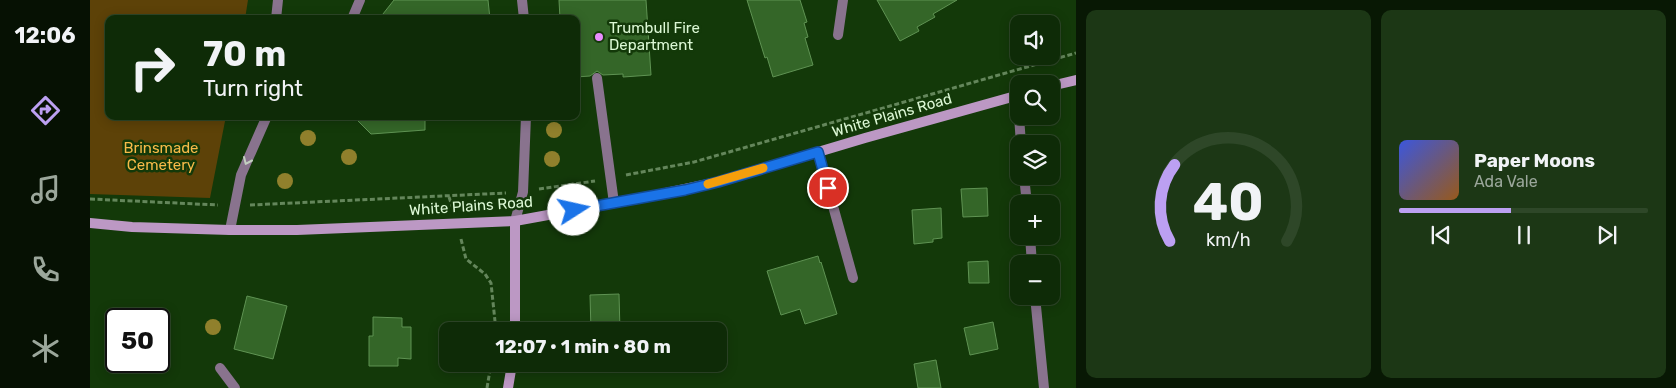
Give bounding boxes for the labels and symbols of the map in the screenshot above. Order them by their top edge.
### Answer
place label: Trumbull Fire Department [609,19,700,54]
marker: Trumbull Fire Department [593,31,605,43]
street label: White Plains Road [830,89,954,141]
park label: Brinsmade Cemetery [123,139,199,174]
one-way arrow [243,156,254,165]
pin [807,167,849,209]
position arrow [547,183,599,235]
street label: White Plains Road [409,193,533,219]
speed limit sign: 50 [105,308,170,373]

